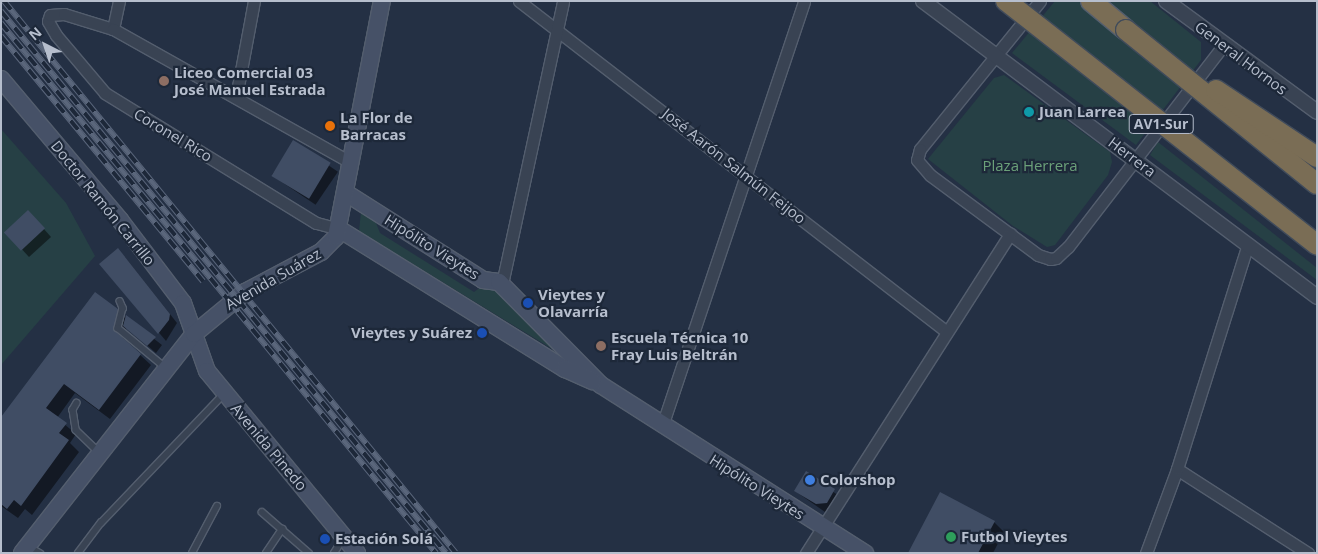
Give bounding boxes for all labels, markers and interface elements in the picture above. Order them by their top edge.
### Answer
street label: General Hornos [1191,18,1291,98]
north arrow [20,20,70,70]
text: N [24,22,45,44]
place label: Liceo Comercial 03 José Manuel Estrada [174,63,326,98]
marker: Liceo Comercial 03 José Manuel Estrada [158,75,170,87]
place label: Juan Larrea [1039,103,1126,121]
street label: José Aarón Salmún Feijoo [659,104,809,228]
street label: Coronel Rico [131,105,215,165]
marker: Juan Larrea [1023,106,1035,118]
place label: La Flor de Barracas [340,108,413,143]
road number: AV1-Sur [1128,112,1194,136]
marker: La Flor de Barracas [324,120,336,132]
street label: Herrera [1105,133,1159,181]
street label: Doctor Ramón Carrillo [47,137,159,269]
park label: Plaza Herrera [982,157,1078,175]
street label: Hipólito Vieytes [381,211,483,283]
street label: Avenida Suárez [222,244,324,314]
place label: Vieytes y Olavarría [538,285,608,320]
marker: Vieytes y Olavarría [522,297,534,309]
place label: Vieytes y Suárez [351,324,472,342]
marker: Vieytes y Suárez [476,327,488,339]
place label: Escuela Técnica 10 Fray Luis Beltrán [611,328,748,363]
marker: Escuela Técnica 10 Fray Luis Beltrán [595,340,607,352]
street label: Avenida Pinedo [227,400,311,494]
street label: Hipólito Vieytes [706,451,808,523]
place label: Colorshop [820,471,896,489]
marker: Colorshop [804,474,816,486]
place label: Futbol Vieytes [961,528,1067,546]
place label: Estación Solá [335,530,433,548]
marker: Futbol Vieytes [945,531,957,543]
marker: Estación Solá [319,533,331,545]

